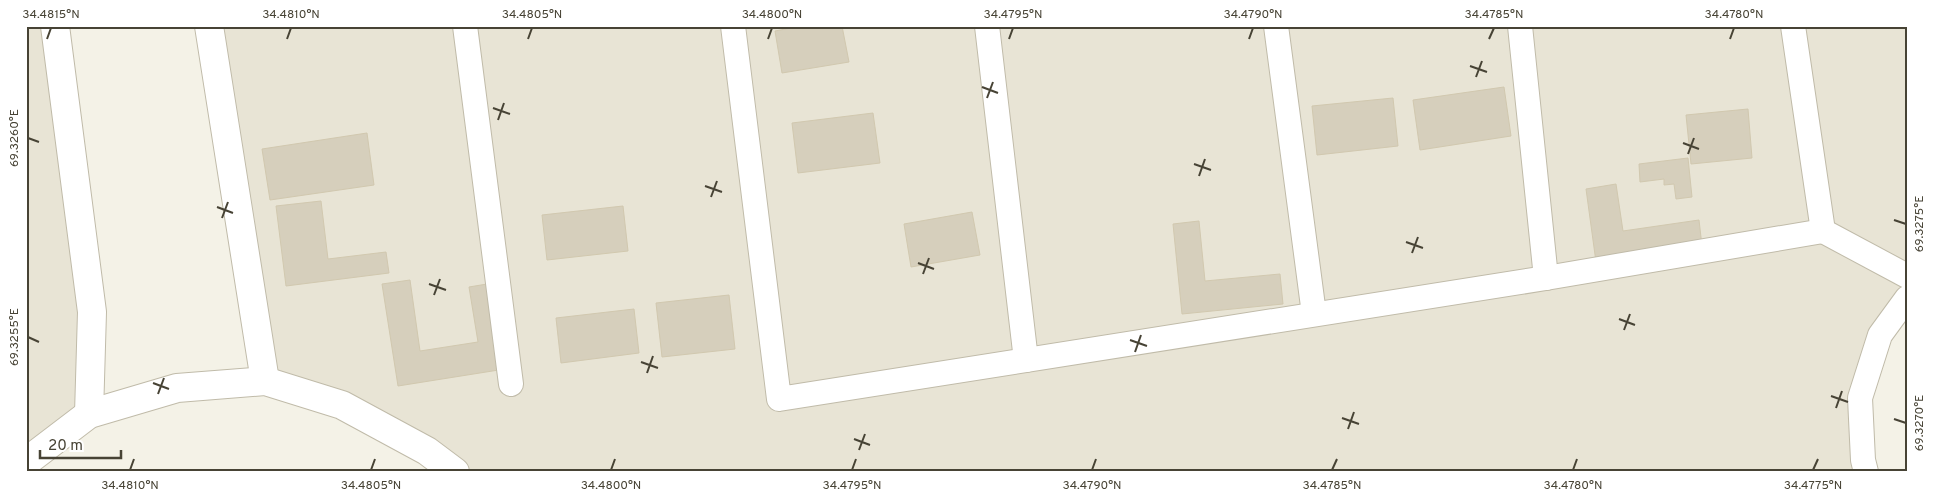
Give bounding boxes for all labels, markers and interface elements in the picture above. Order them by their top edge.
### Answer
text: 34.4815°N [22,7,80,23]
text: 34.4810°N [262,7,320,23]
text: 34.4805°N [502,7,562,23]
text: 34.4800°N [742,7,802,23]
text: 34.4795°N [984,7,1042,23]
text: 34.4790°N [1223,7,1283,23]
text: 34.4785°N [1465,7,1523,23]
text: 34.4780°N [1705,7,1763,23]
text: 69.3260°E [7,109,23,167]
text: 69.3275°E [1912,196,1928,252]
text: 69.3255°E [7,308,23,366]
text: 69.3270°E [1912,395,1928,451]
scale bar [40,428,121,460]
text: 20 m [48,437,83,456]
text: 34.4810°N [101,478,159,494]
text: 34.4805°N [341,478,401,494]
text: 34.4800°N [581,478,641,494]
text: 34.4795°N [823,478,881,494]
text: 34.4790°N [1062,478,1122,494]
text: 34.4785°N [1303,478,1361,494]
text: 34.4780°N [1544,478,1602,494]
text: 34.4775°N [1784,478,1842,494]

